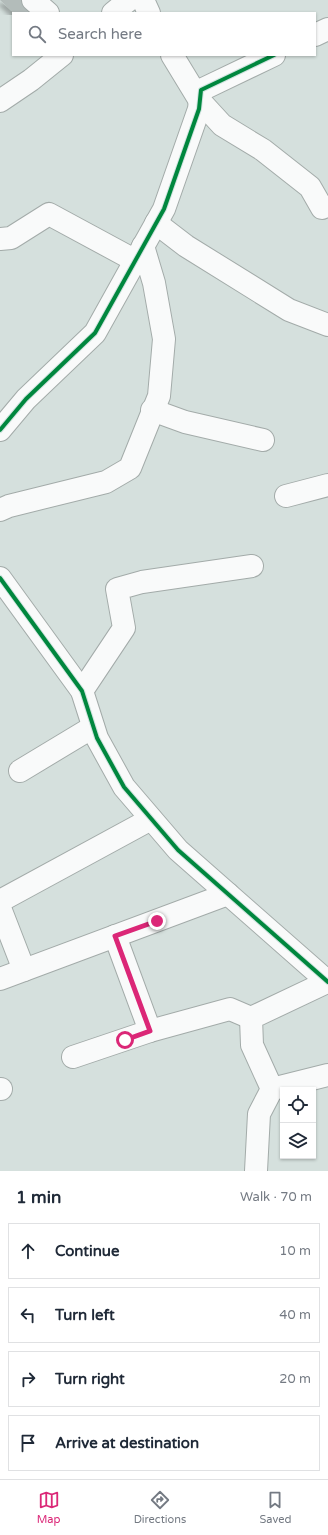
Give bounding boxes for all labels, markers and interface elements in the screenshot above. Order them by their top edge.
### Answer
search box [12,12,316,56]
icon: search [26,23,48,45]
text: Search here [58,25,142,43]
route end [148,912,166,930]
route start [116,1031,134,1049]
map controls [280,1087,316,1159]
button: locate [280,1087,316,1123]
button: layers [280,1123,316,1159]
text: 1 min [16,1187,61,1208]
text: Walk · 70 m [240,1189,312,1205]
icon: ahead [17,1240,39,1262]
text: Continue [55,1242,119,1260]
text: 10 m [279,1243,311,1259]
icon: left [17,1304,39,1326]
text: Turn left [55,1306,115,1324]
text: 40 m [279,1307,311,1323]
icon: right [17,1368,39,1390]
text: Turn right [55,1370,125,1388]
text: 20 m [279,1371,311,1387]
icon: arrive [17,1432,39,1454]
text: Arrive at destination [55,1434,199,1452]
tab: Map [37,1489,60,1526]
tab: Directions [134,1489,186,1526]
tab: Saved [260,1489,291,1526]

